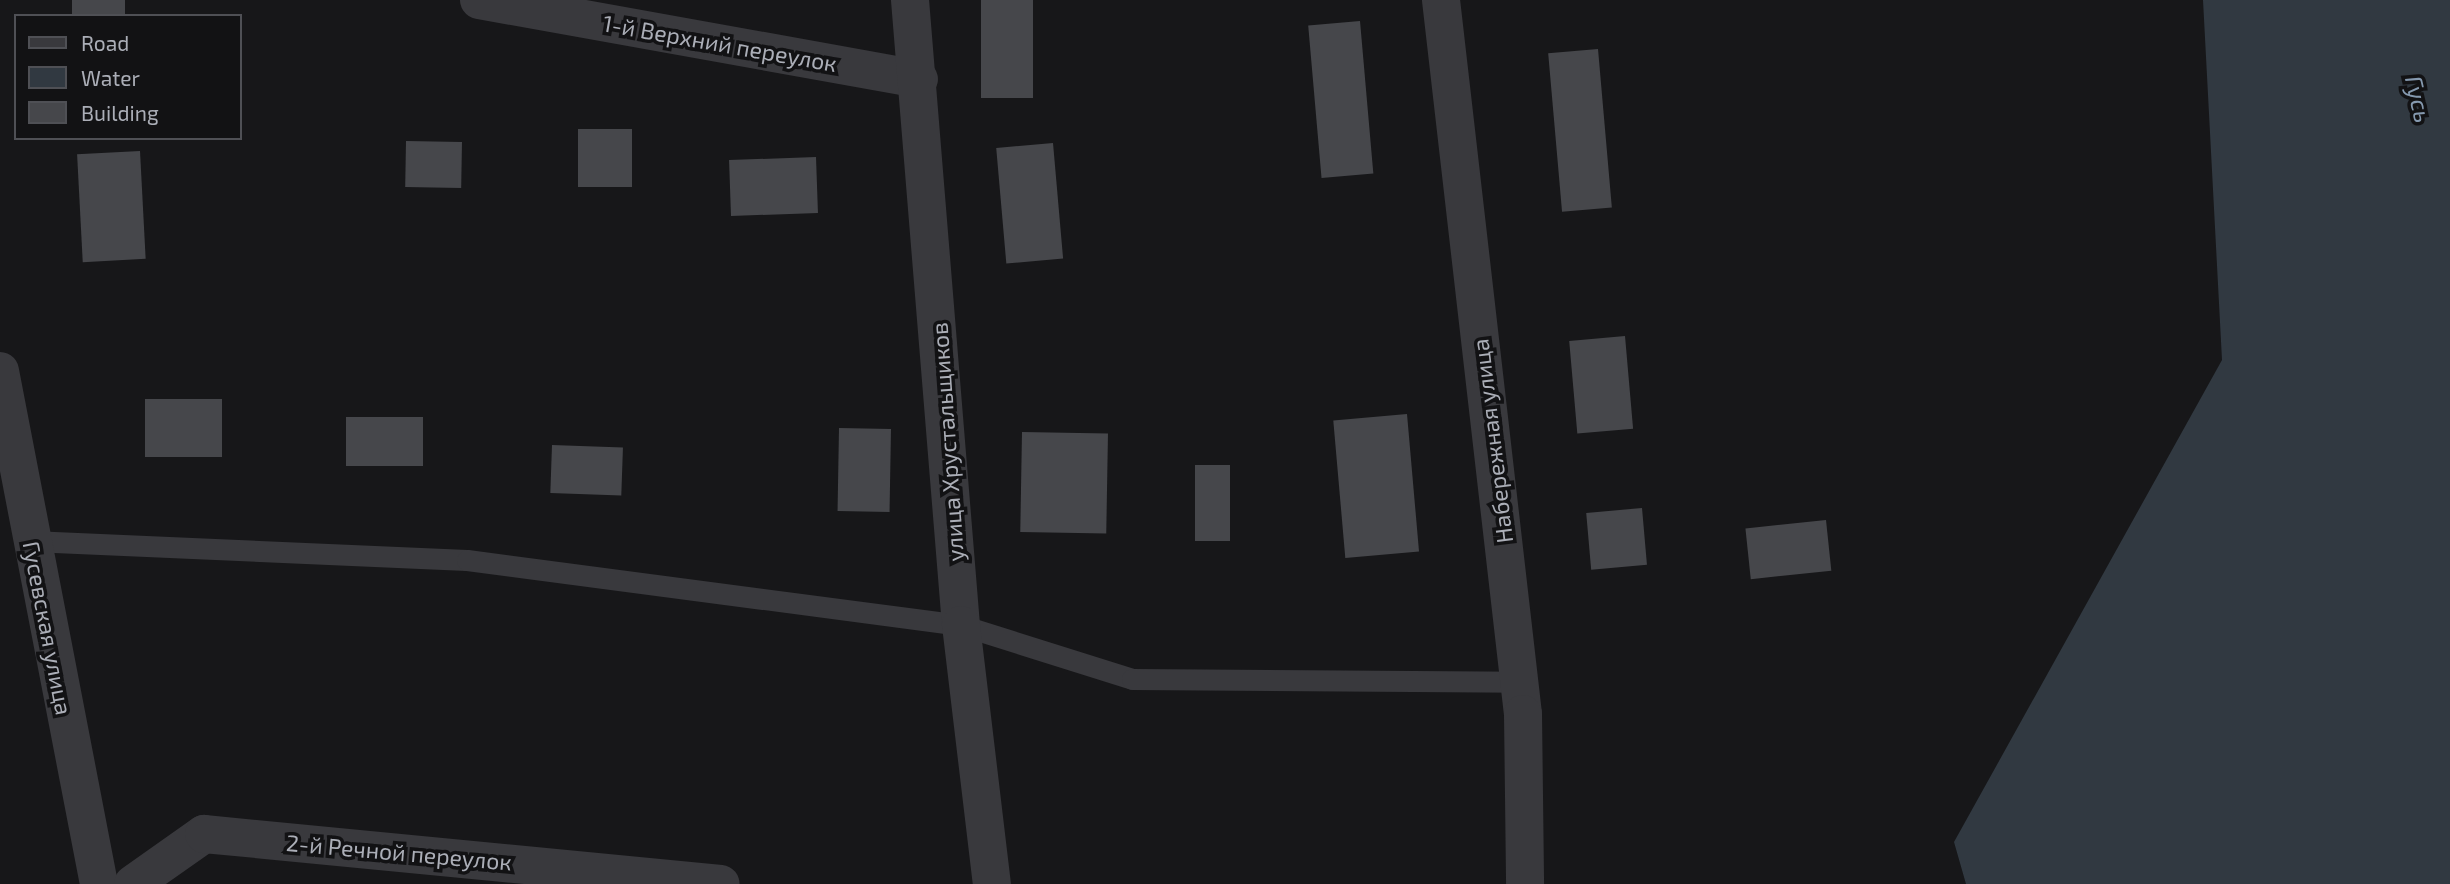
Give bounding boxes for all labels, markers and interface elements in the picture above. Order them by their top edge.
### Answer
street label: 1-й Верхний переулок [601,9,839,77]
legend [14,14,242,140]
text: Road [81,30,129,55]
text: Water [81,65,140,90]
water label: Гусь [2400,73,2438,125]
text: Building [81,100,159,125]
street label: улица Хрустальщиков [925,321,969,563]
street label: Набережная улица [1466,337,1518,545]
street label: Гусевская улица [18,539,78,717]
street label: 2-й Речной переулок [285,828,513,876]

